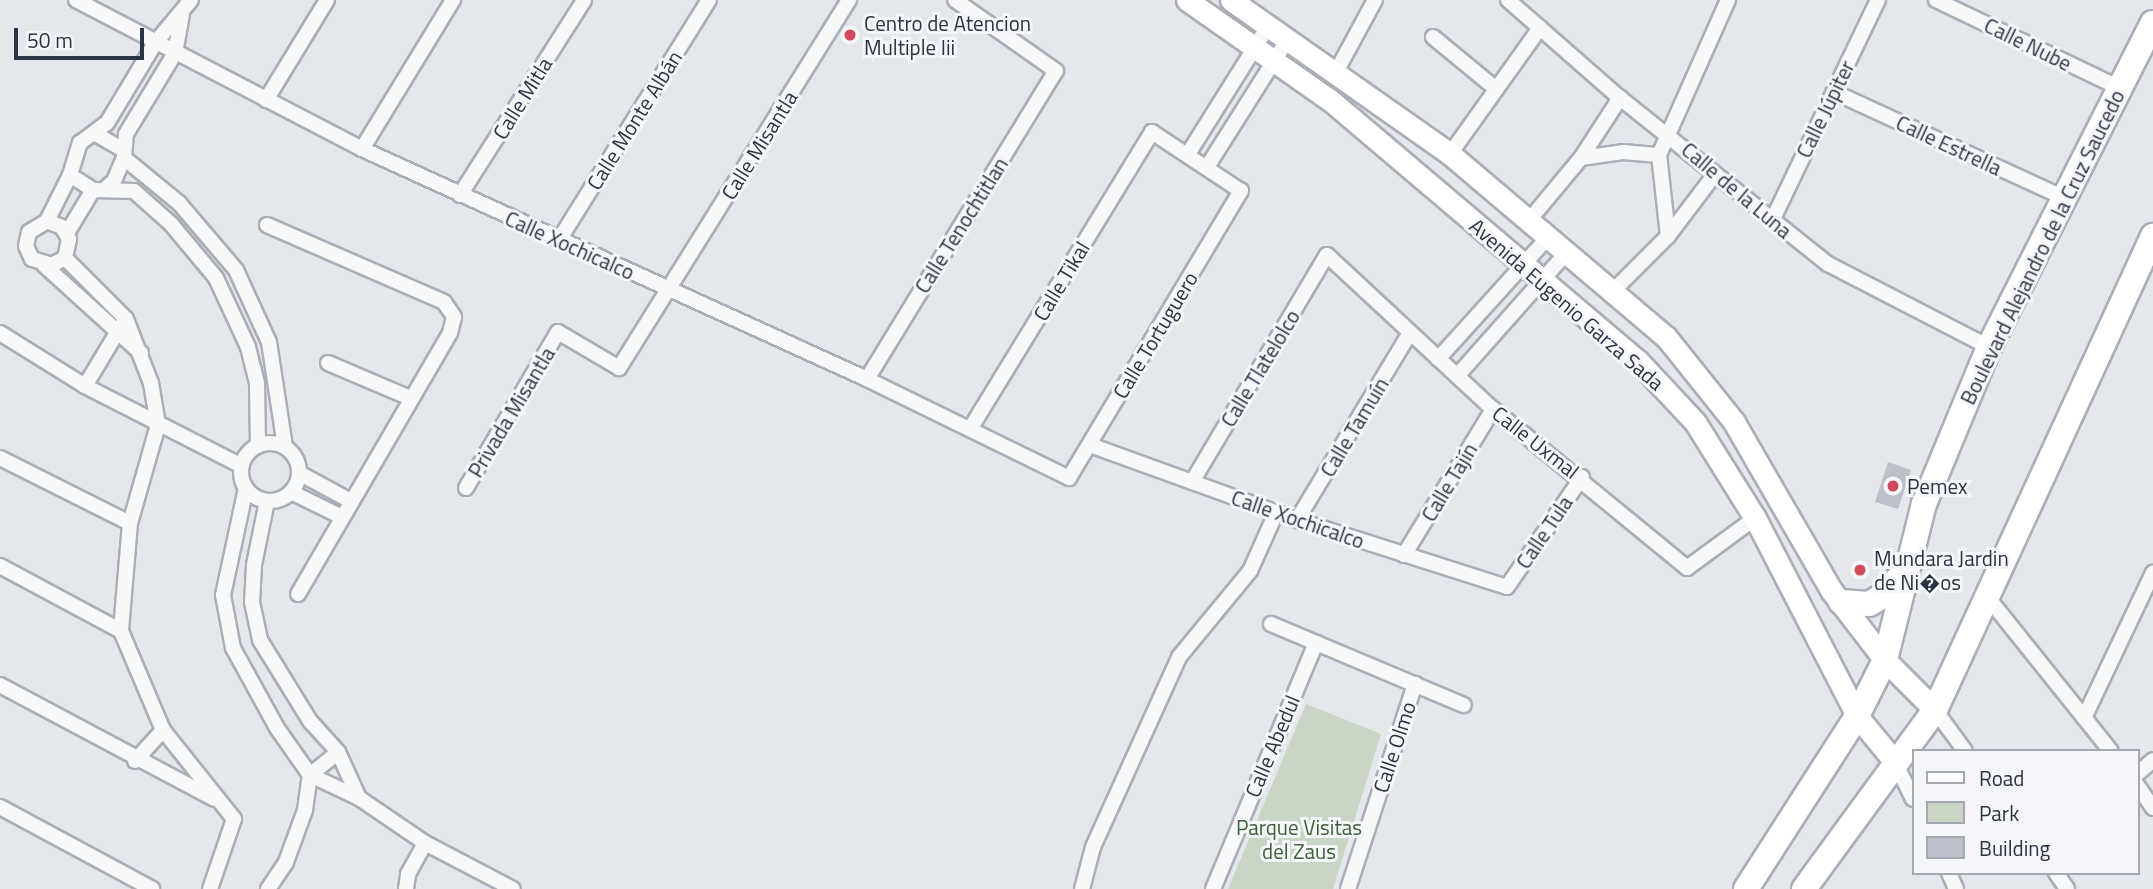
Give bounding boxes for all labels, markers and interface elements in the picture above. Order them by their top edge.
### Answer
place label: Centro de Atencion Multiple Iii [864,10,1031,60]
street label: Calle Nube [1980,12,2076,76]
scale bar [18,14,147,58]
text: 50 m [27,24,73,56]
marker: Centro de Atencion Multiple Iii [842,27,858,43]
street label: Calle Monte Albán [581,46,687,194]
street label: Calle Mitla [487,52,557,144]
street label: Calle Júpiter [1791,56,1859,162]
street label: Calle Misantla [716,86,802,204]
street label: Boulevard Alejandro de la Cruz Saucedo [1955,86,2129,408]
street label: Calle Estrella [1892,110,2006,180]
street label: Calle de la Luna [1677,137,1797,243]
street label: Calle Tenochtitlan [909,152,1013,298]
street label: Calle Xochicalco [501,205,639,285]
street label: Avenida Eugenio Garza Sada [1465,213,1669,395]
street label: Calle Tikal [1028,237,1094,325]
street label: Calle Tortuguero [1107,267,1203,403]
street label: Calle Tlatelolco [1215,305,1305,431]
street label: Privada Misantla [462,342,560,482]
street label: Calle Tamuín [1315,373,1393,481]
street label: Calle Uxmal [1488,400,1584,484]
street label: Calle Tajín [1416,438,1482,526]
place label: Pemex [1907,473,1968,499]
marker: Pemex [1885,478,1901,494]
street label: Calle Xochicalco [1228,484,1368,554]
street label: Calle Tula [1510,491,1578,573]
place label: Mundara Jardin de Ni�os [1874,545,2009,595]
marker: Mundara Jardin de Ni�os [1852,562,1868,578]
street label: Calle Abedul [1239,691,1305,801]
street label: Calle Olmo [1367,698,1421,796]
legend [1912,749,2139,875]
text: Road [1979,762,2024,794]
text: Park [1979,797,2019,829]
park label: Parque Visitas del Zaus [1236,814,1362,864]
text: Building [1979,832,2050,864]

